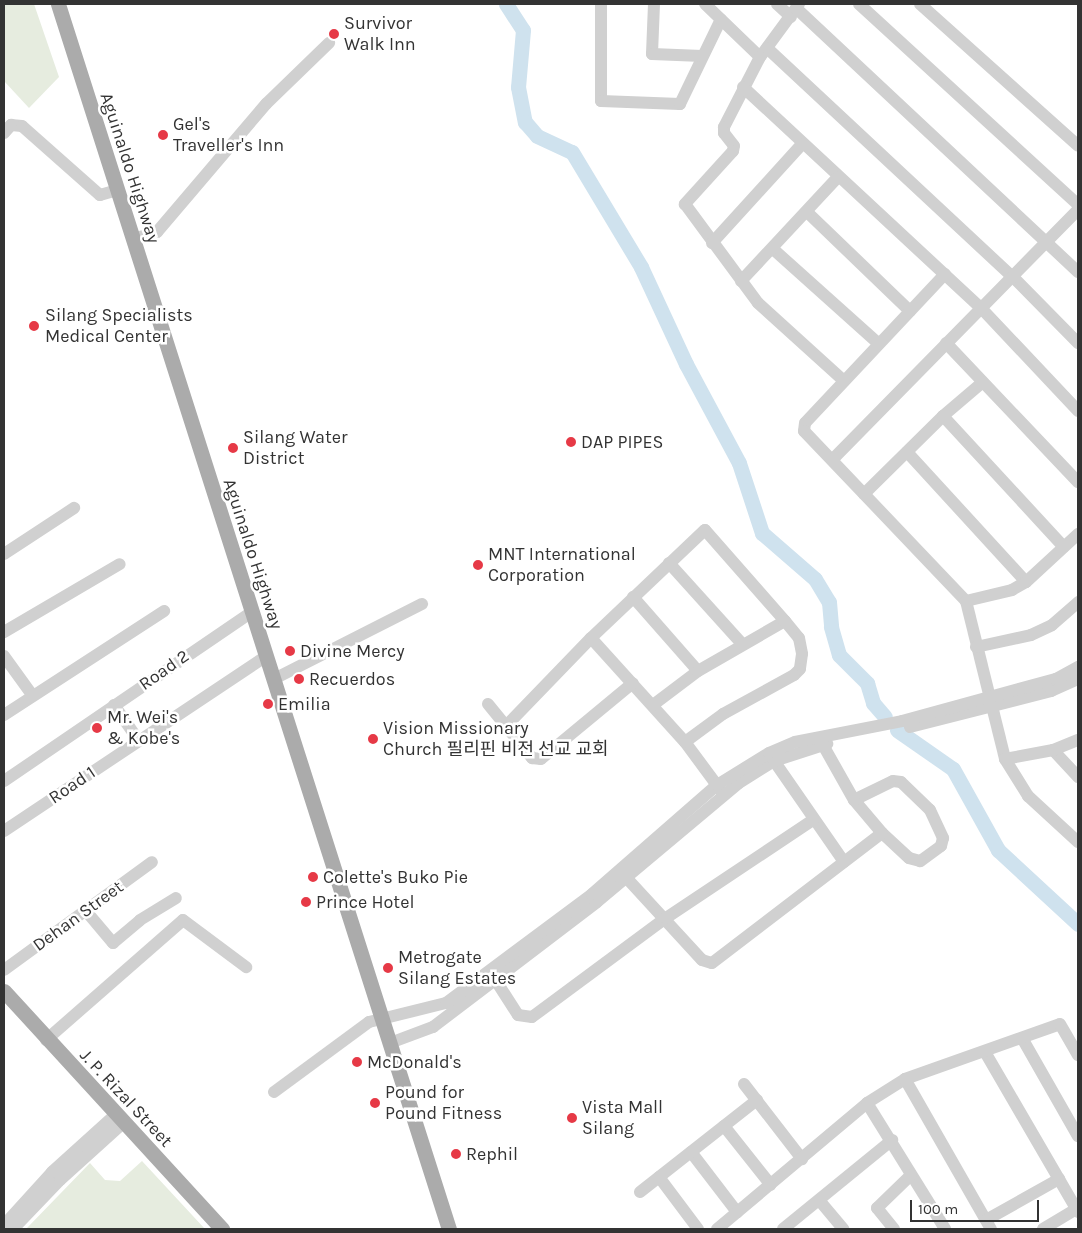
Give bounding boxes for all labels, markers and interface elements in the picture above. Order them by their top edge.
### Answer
place label: Survivor Walk Inn [344,13,416,56]
marker: Survivor Walk Inn [328,28,340,40]
street label: Aguinaldo Highway [95,90,165,246]
place label: Gel's Traveller's Inn [173,114,284,156]
marker: Gel's Traveller's Inn [157,129,169,141]
place label: Silang Specialists Medical Center [45,305,193,348]
marker: Silang Specialists Medical Center [27,319,41,333]
place label: Silang Water District [243,427,347,469]
place label: DAP PIPES [581,431,663,453]
marker: DAP PIPES [565,436,577,448]
marker: Silang Water District [227,442,239,454]
street label: Aguinaldo Highway [218,476,288,632]
place label: MNT International Corporation [488,544,636,586]
marker: MNT International Corporation [472,559,484,571]
place label: Divine Mercy [300,640,405,662]
street label: Road 2 [135,645,193,695]
marker: Divine Mercy [284,645,296,657]
place label: Recuerdos [309,668,395,690]
marker: Recuerdos [293,673,305,685]
place label: Emilia [278,693,331,715]
marker: Emilia [262,698,274,710]
place label: Mr. Wei's & Kobe's [107,707,180,750]
place label: Vision Missionary Church 필리핀 비전 선교 교회 [383,718,609,761]
marker: Mr. Wei's & Kobe's [91,722,103,734]
marker: Vision Missionary Church 필리핀 비전 선교 교회 [367,733,379,745]
street label: Road 1 [45,762,99,808]
place label: Colette's Buko Pie [323,866,468,888]
marker: Colette's Buko Pie [307,871,319,883]
street label: Dehan Street [29,876,127,956]
place label: Prince Hotel [316,891,414,913]
marker: Prince Hotel [300,896,312,908]
place label: Metrogate Silang Estates [398,947,516,990]
marker: Metrogate Silang Estates [382,962,394,974]
street label: J. P. Rizal Street [75,1045,177,1151]
place label: McDonald's [367,1051,462,1073]
marker: McDonald's [351,1056,363,1068]
place label: Pound for Pound Fitness [385,1082,502,1124]
marker: Pound for Pound Fitness [369,1097,381,1109]
place label: Vista Mall Silang [582,1097,663,1140]
marker: Vista Mall Silang [566,1112,578,1124]
place label: Rephil [466,1143,518,1165]
marker: Rephil [450,1148,462,1160]
scale bar [912,1190,1041,1222]
text: 100 m [918,1200,958,1218]

